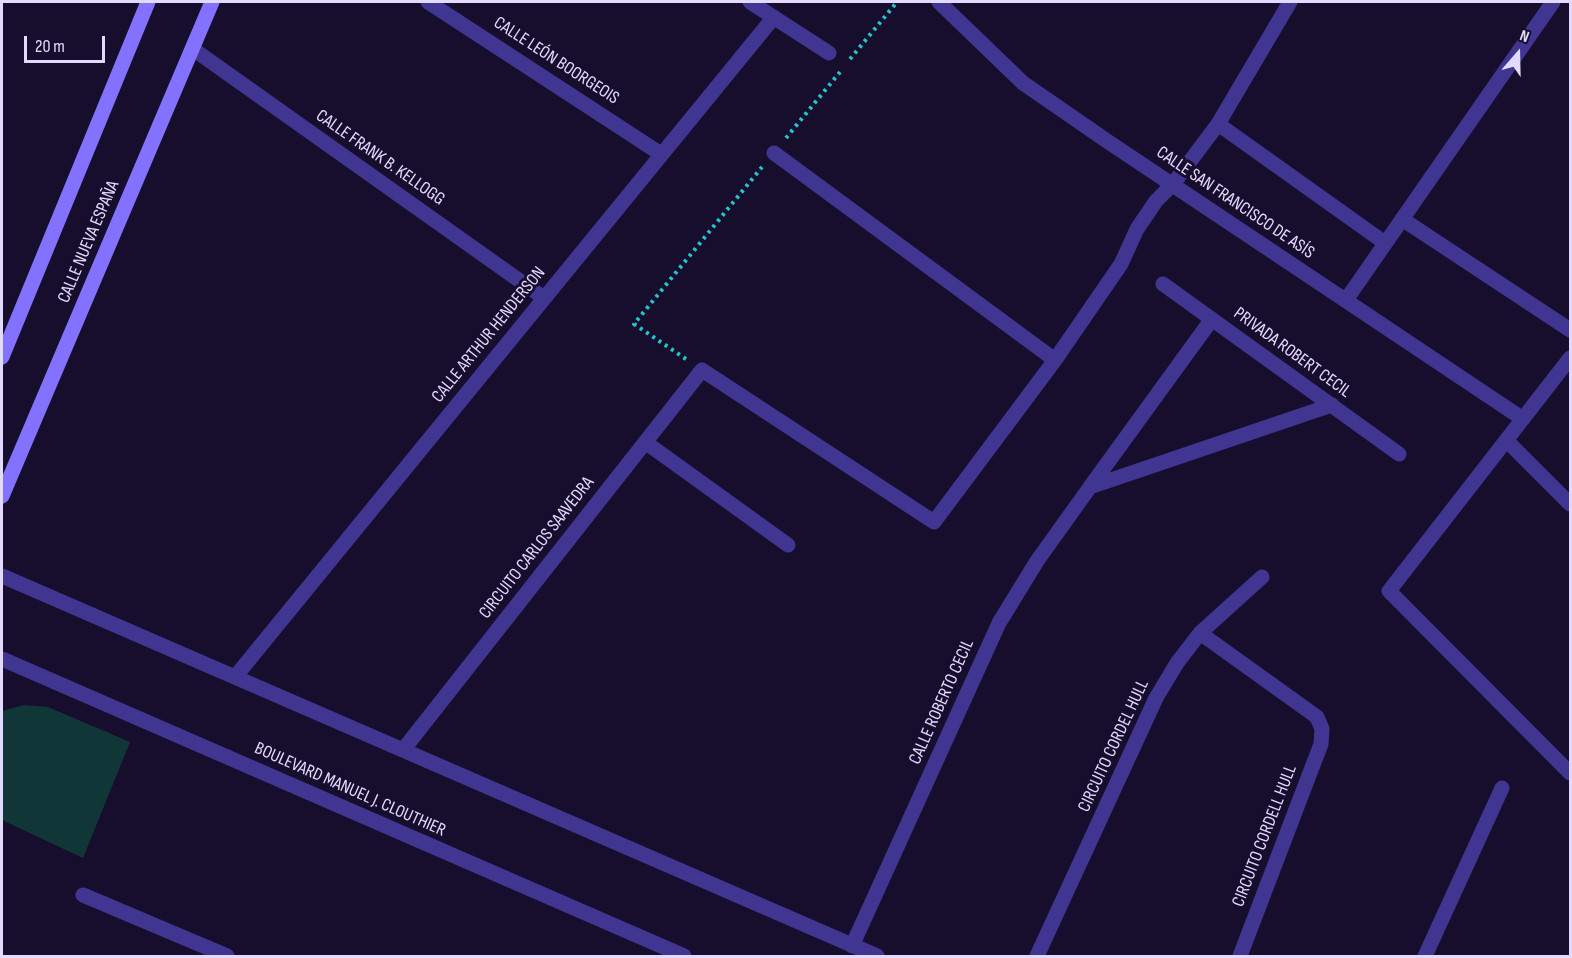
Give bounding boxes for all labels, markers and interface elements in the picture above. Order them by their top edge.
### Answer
street label: CALLE LEÓN BOORGEOIS [489,12,623,110]
scale bar [27,24,108,62]
north arrow [1488,24,1548,84]
text: N [1517,26,1532,47]
text: 20 m [35,36,65,57]
street label: CALLE FRANK B. KELLOGG [311,105,449,211]
street label: CALLE SAN FRANCISCO DE ASÍS [1152,142,1318,264]
street label: CALLE NUEVA ESPAÑA [54,178,124,306]
street label: CALLE ARTHUR HENDERSON [428,263,550,407]
street label: PRIVADA ROBERT CECIL [1229,303,1355,403]
street label: CIRCUITO CARLOS SAAVEDRA [475,473,599,623]
street label: CALLE ROBERTO CECIL [905,636,979,768]
street label: CIRCUITO CORDEL HULL [1074,676,1154,816]
street label: BOULEVARD MANUEL J. CLOUTHIER [251,738,449,842]
street label: CIRCUITO CORDELL HULL [1228,762,1302,910]

